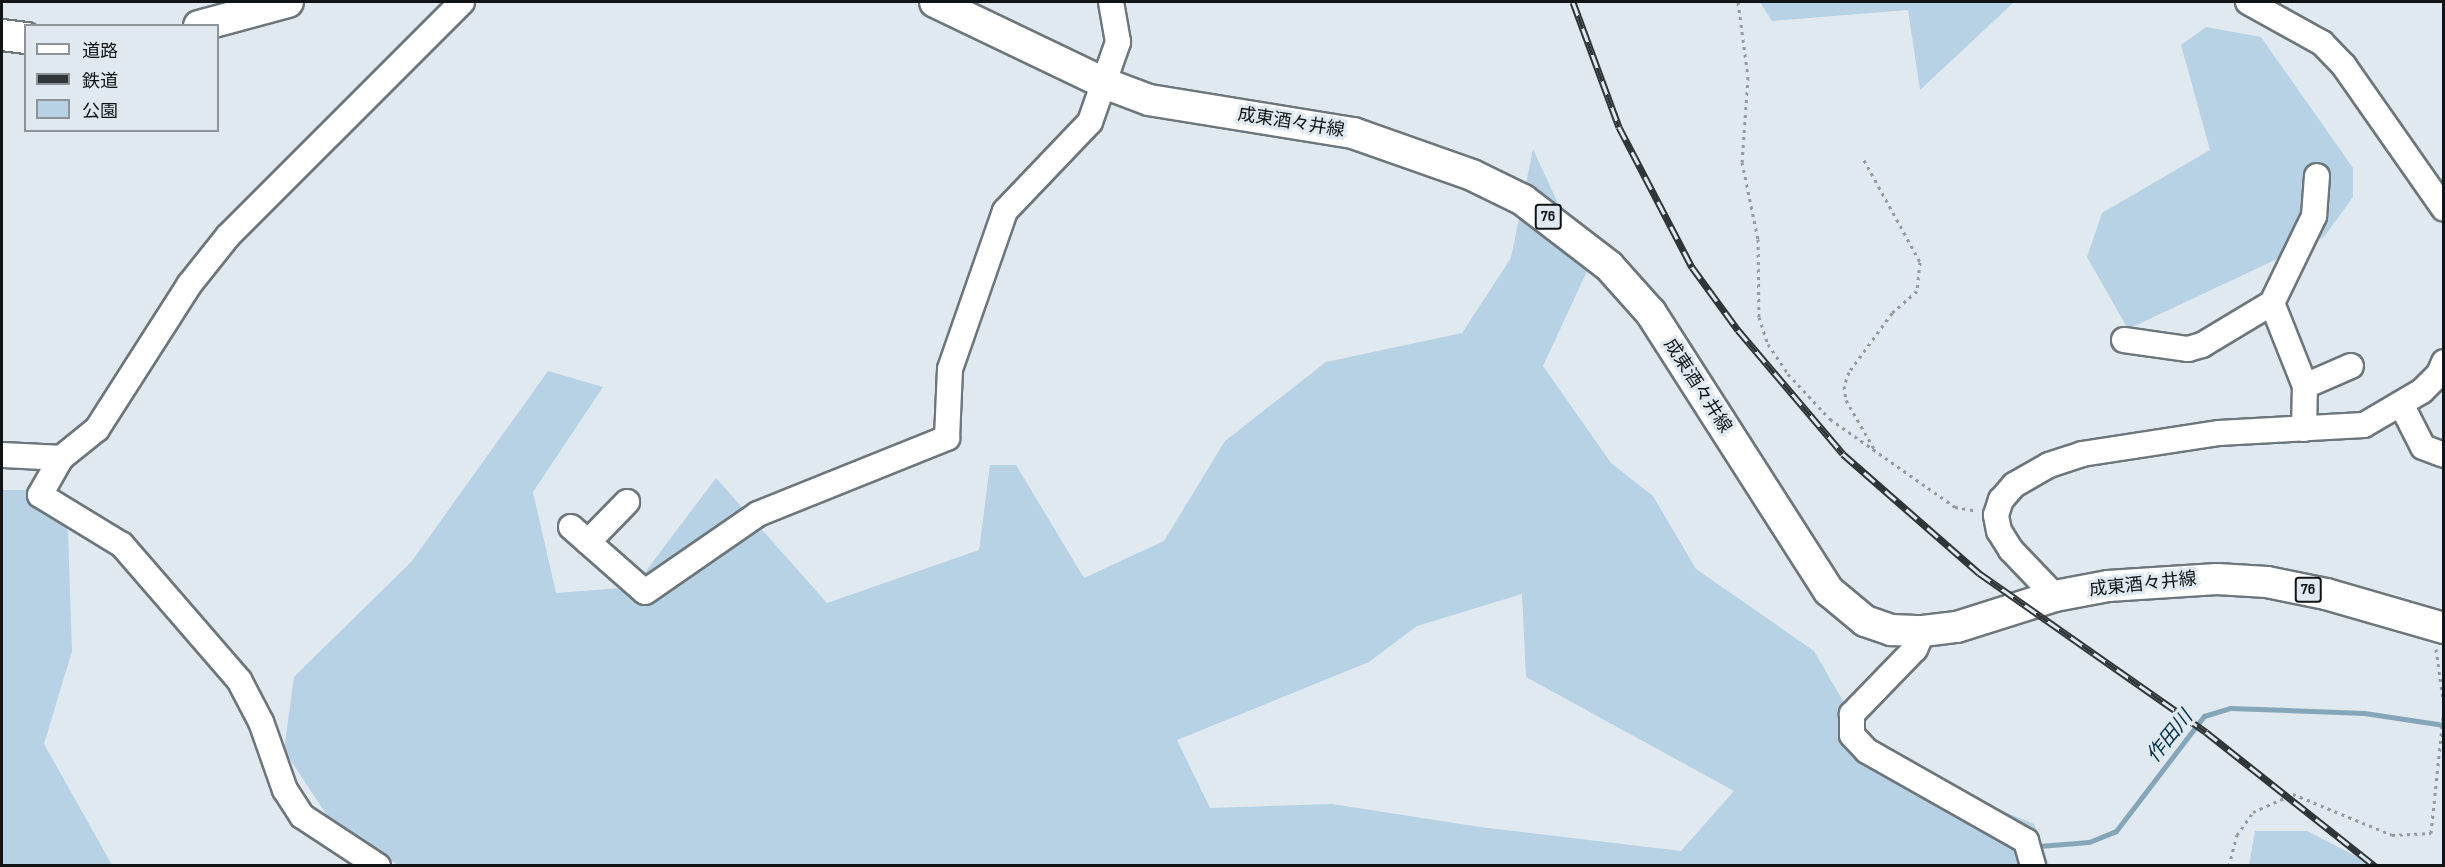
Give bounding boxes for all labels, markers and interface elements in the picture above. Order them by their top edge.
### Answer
legend [24,24,219,132]
text: 道路 [82,41,118,62]
text: 鉄道 [82,71,118,92]
text: 公園 [82,101,118,122]
street label: 成東酒々井線 [1236,104,1346,142]
road number: 76 [1534,204,1562,230]
street label: 成東酒々井線 [1659,335,1735,437]
street label: 成東酒々井線 [2088,569,2198,601]
road number: 76 [2294,577,2322,603]
water label: 作田川 [2142,706,2198,768]

